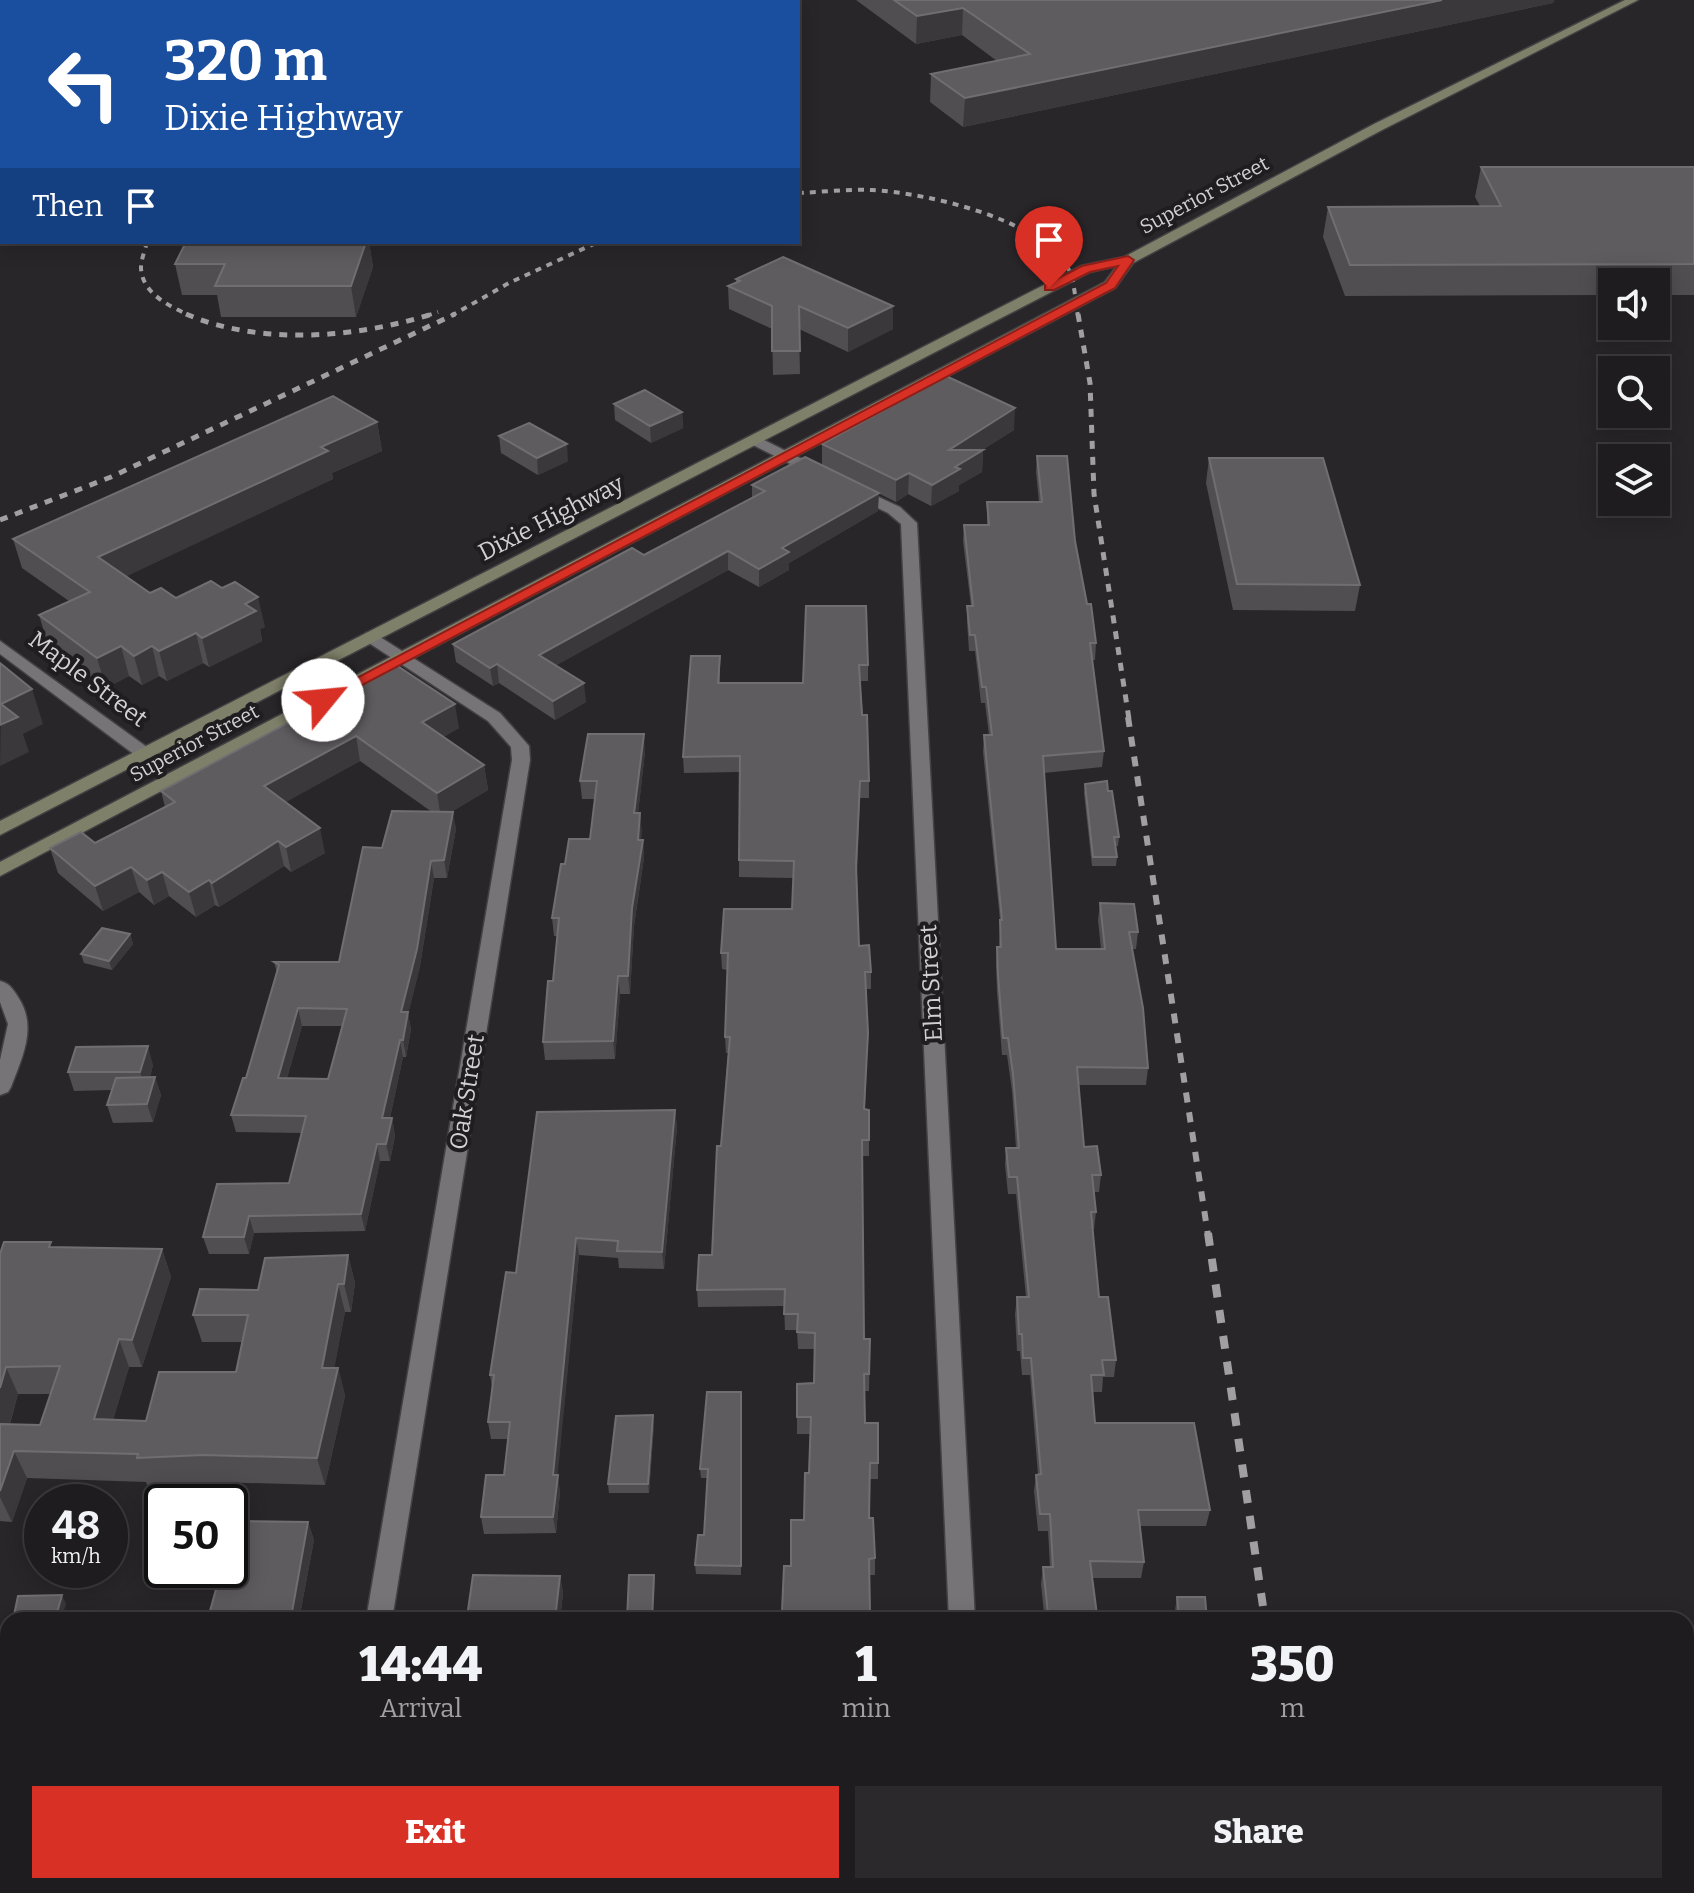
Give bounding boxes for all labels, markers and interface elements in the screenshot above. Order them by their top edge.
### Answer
text: 320 m [164,28,327,95]
icon: left [32,32,136,136]
text: Dixie Highway [164,96,402,140]
street label: Superior Street [1136,151,1272,239]
icon: arrive [119,184,163,228]
text: Then [32,188,103,224]
pin [1015,206,1083,288]
icon: arrive [1027,218,1071,262]
map controls [1598,268,1670,516]
button: sound [1598,268,1670,340]
button: search [1598,356,1670,428]
button: layers [1598,444,1670,516]
street label: Dixie Highway [474,469,628,567]
street label: Maple Street [23,625,153,733]
position arrow [281,658,365,742]
street label: Superior Street [126,699,262,787]
street label: Elm Street [914,923,948,1042]
street label: Oak Street [444,1032,490,1152]
speed limit sign: 50 [144,1484,248,1588]
text: 48 [52,1502,100,1550]
text: km/h [51,1544,101,1568]
text: 14:44 [359,1636,482,1694]
text: 1 [856,1636,877,1694]
text: 350 [1250,1636,1335,1694]
text: Arrival [380,1693,462,1724]
text: min [842,1693,891,1724]
text: m [1280,1693,1305,1724]
button: Exit [32,1786,839,1878]
button: Share [855,1786,1662,1878]

